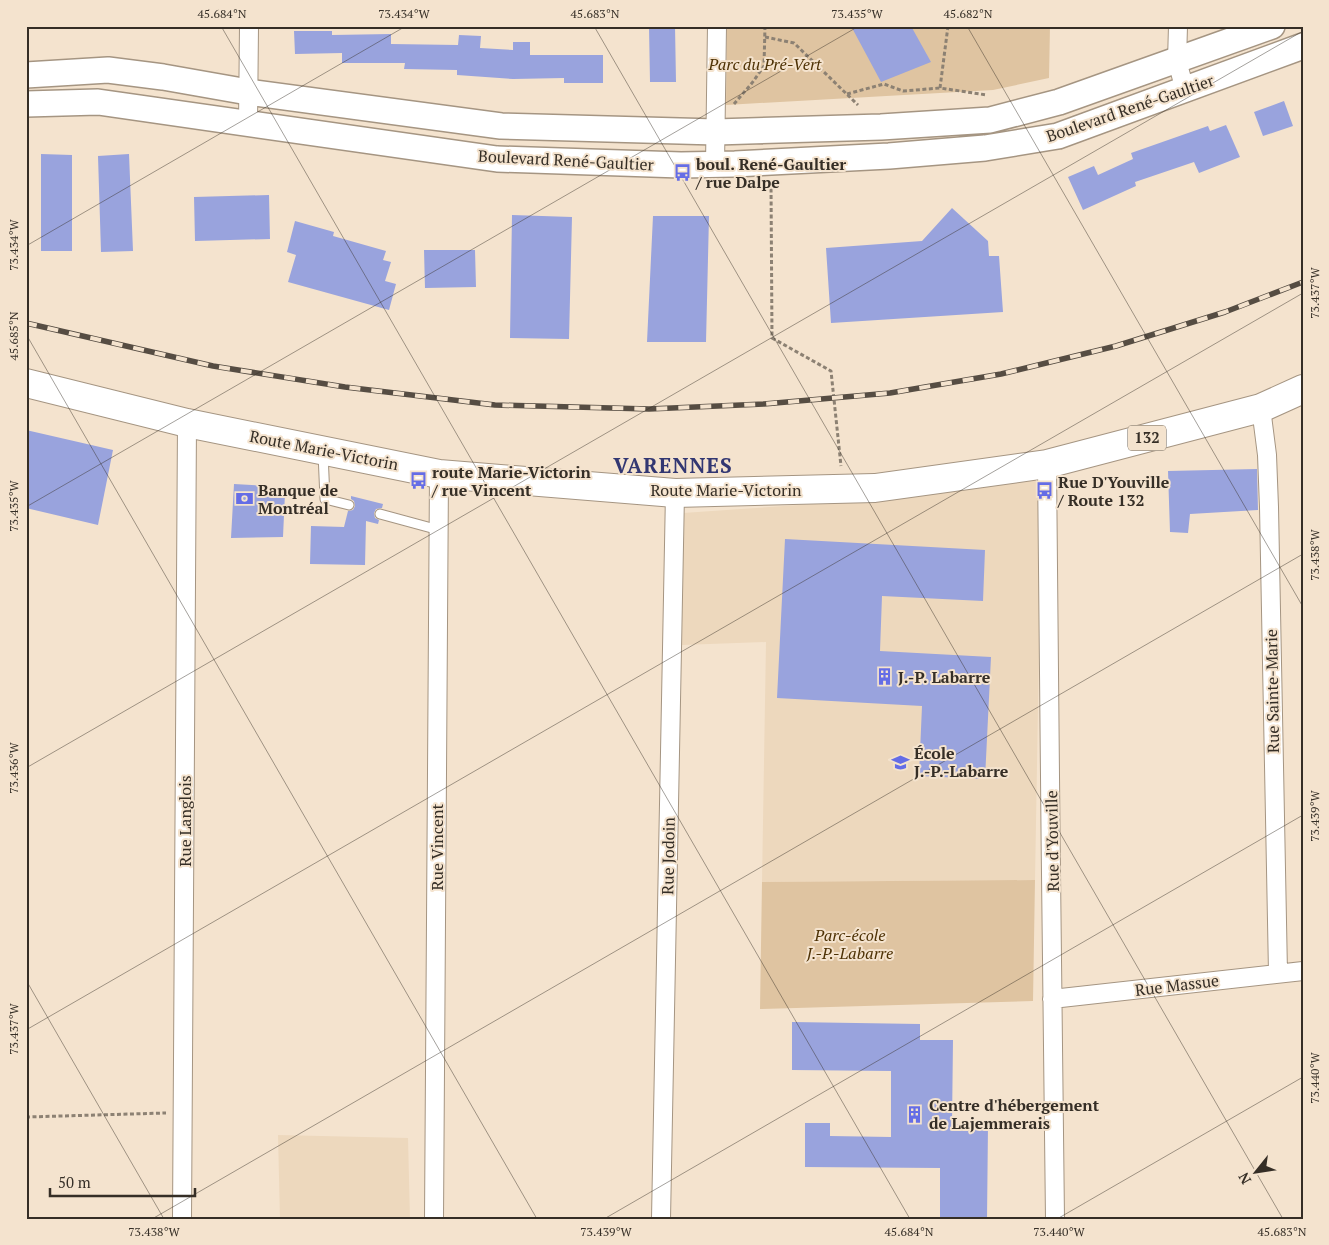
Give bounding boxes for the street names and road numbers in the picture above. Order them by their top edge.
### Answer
street label: Boulevard René-Gaultier [1043,69,1218,147]
street label: Boulevard René-Gaultier [478,144,655,176]
street label: Route Marie-Victorin [248,425,401,475]
road number: 132 [1128,426,1166,450]
street label: Route Marie-Victorin [650,479,802,501]
street label: Rue Sainte-Marie [1260,629,1284,753]
street label: Rue Langlois [174,775,196,867]
street label: Rue d'Youville [1040,790,1064,892]
street label: Rue Vincent [426,804,448,890]
street label: Rue Jodoin [656,816,680,895]
street label: Rue Massue [1134,969,1220,1001]

